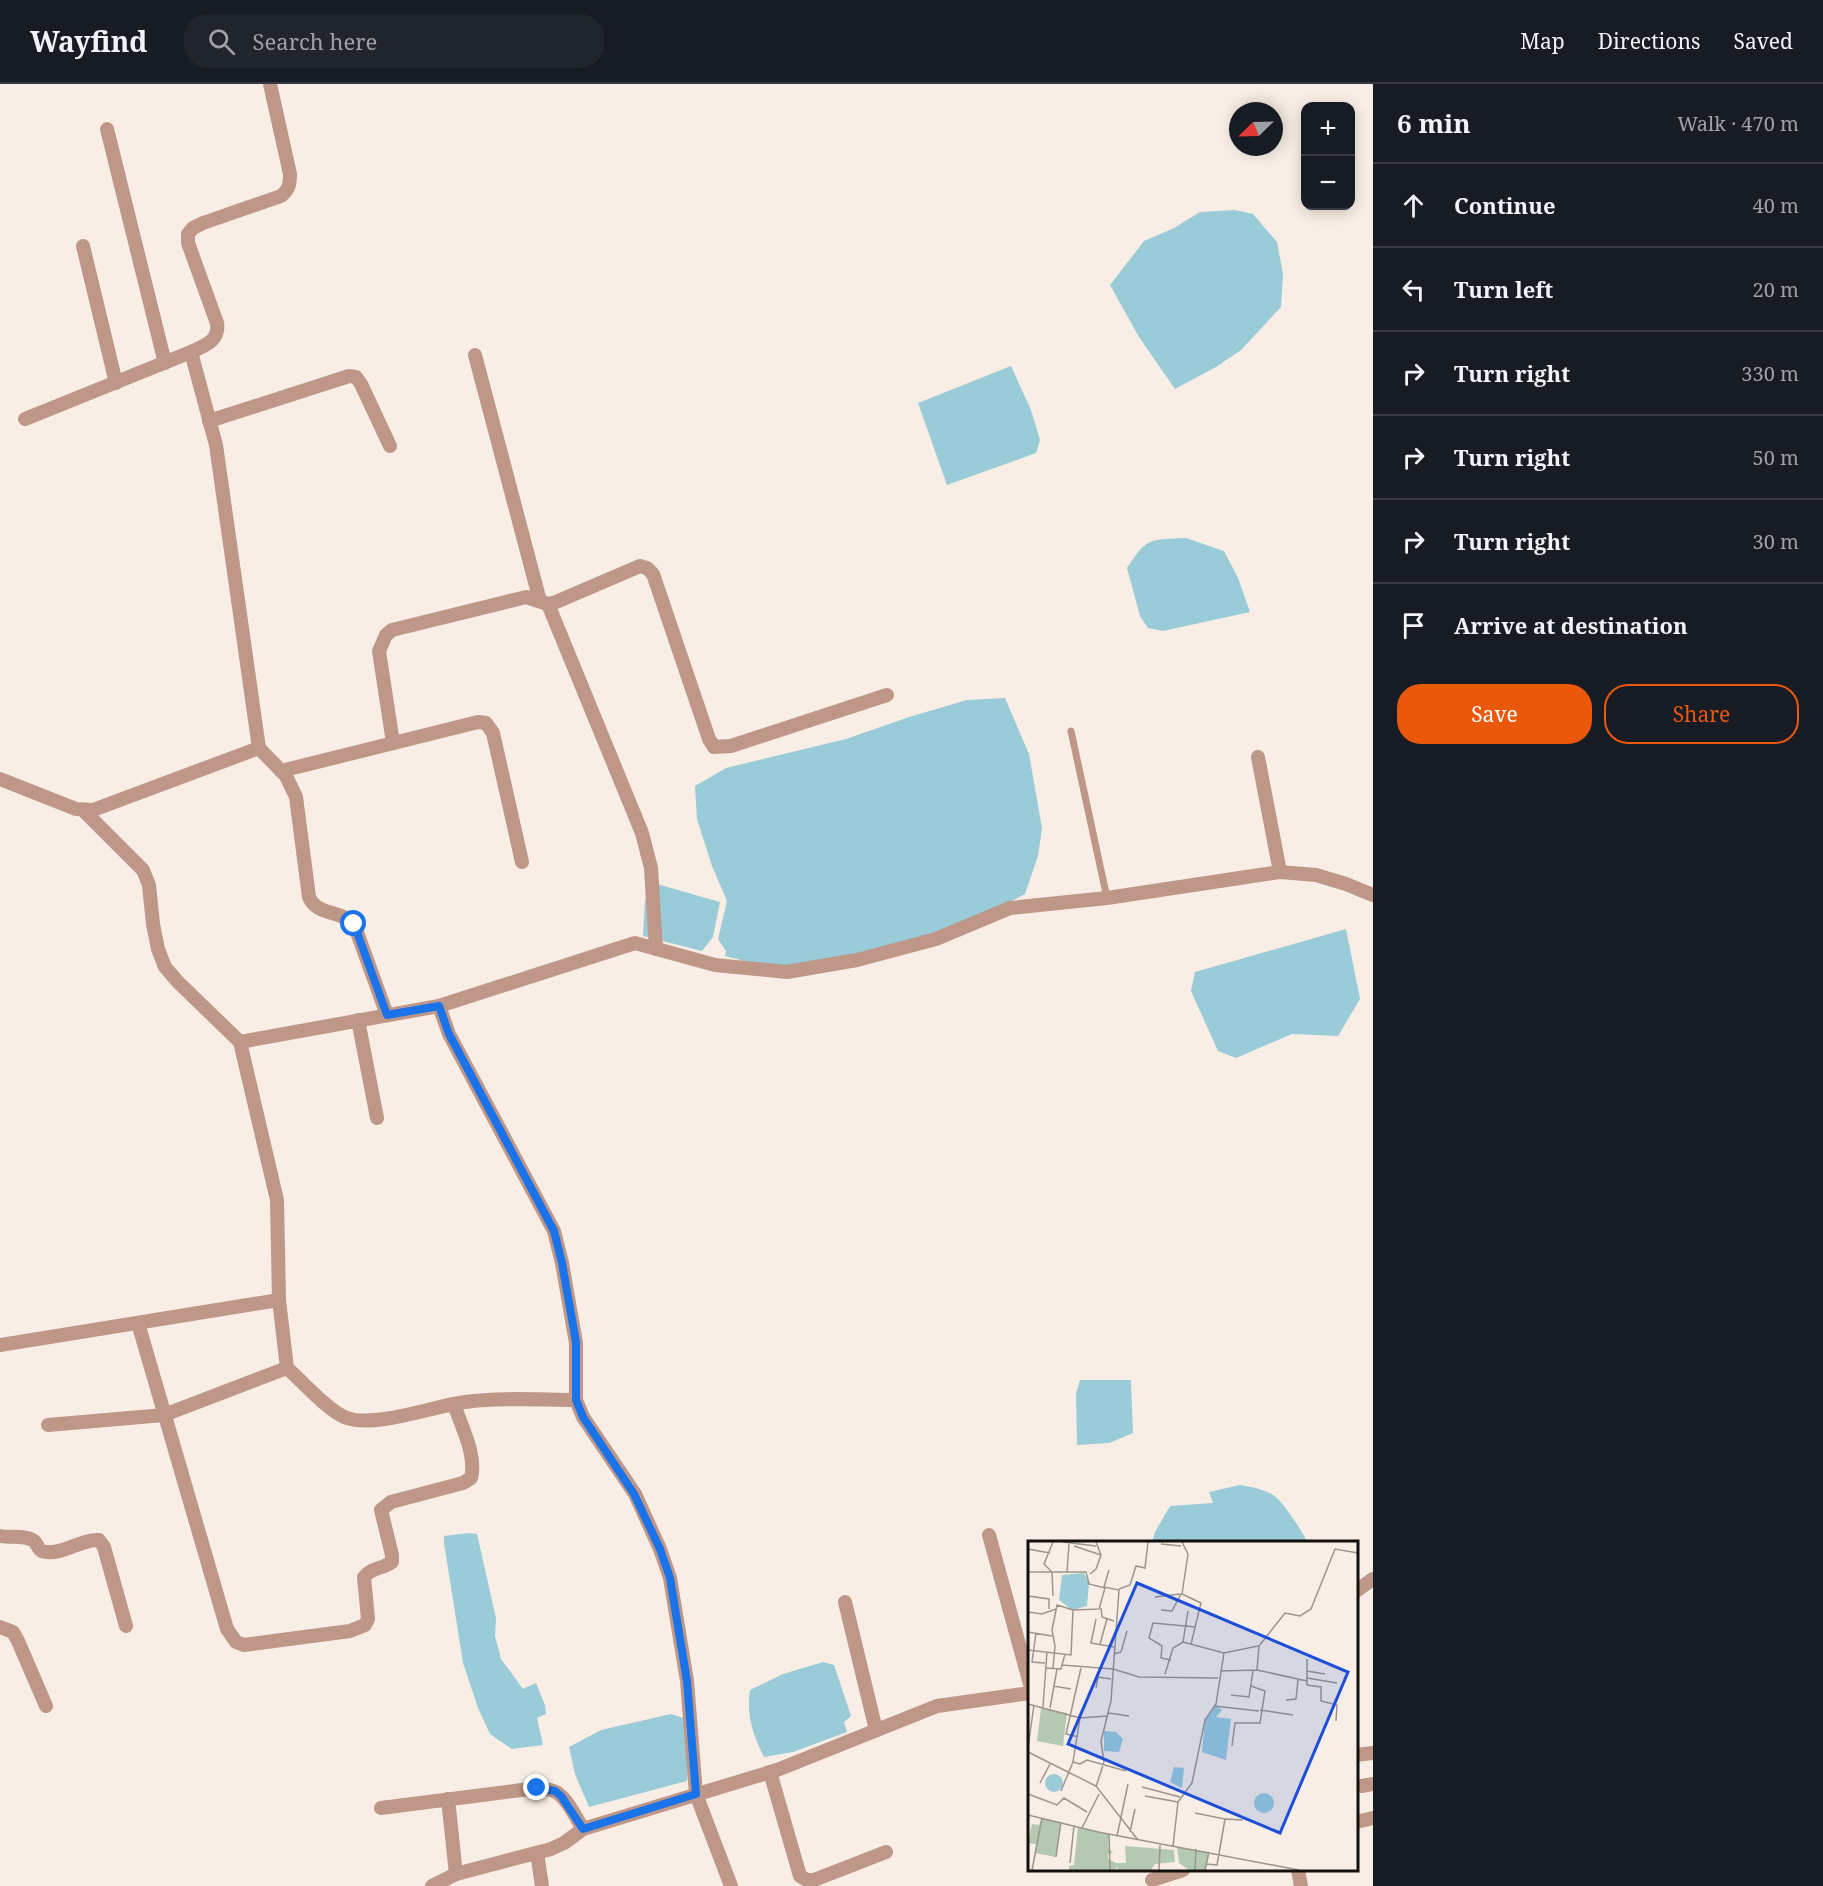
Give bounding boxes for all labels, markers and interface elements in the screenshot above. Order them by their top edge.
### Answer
search box [184,14,604,68]
text: Wayfind [30,22,148,60]
icon: search [205,25,238,58]
text: Search here [253,26,377,56]
text: Map [1520,27,1565,55]
text: Directions [1598,27,1700,55]
text: Saved [1733,27,1793,55]
north arrow [1229,102,1283,156]
map controls [1301,102,1355,210]
button: + [1301,102,1355,156]
text: 6 min [1397,105,1471,141]
text: Walk · 470 m [1677,110,1799,137]
button: − [1301,156,1355,210]
icon: ahead [1397,189,1430,222]
text: Continue [1454,190,1556,220]
text: 40 m [1753,192,1799,219]
icon: left [1397,273,1430,306]
text: Turn left [1454,274,1553,304]
text: 20 m [1753,276,1799,303]
icon: right [1397,357,1430,390]
text: Turn right [1454,358,1570,388]
text: 330 m [1741,360,1799,387]
icon: right [1397,441,1430,474]
text: Turn right [1454,442,1570,472]
text: 50 m [1753,444,1799,471]
icon: right [1397,525,1430,558]
text: Turn right [1454,526,1570,556]
text: 30 m [1753,528,1799,555]
icon: arrive [1397,609,1430,642]
text: Arrive at destination [1454,610,1688,640]
button: Save [1397,684,1592,744]
button: Share [1604,684,1799,744]
route start [340,910,366,936]
inset map [1028,1541,1358,1871]
route end [523,1774,549,1800]

